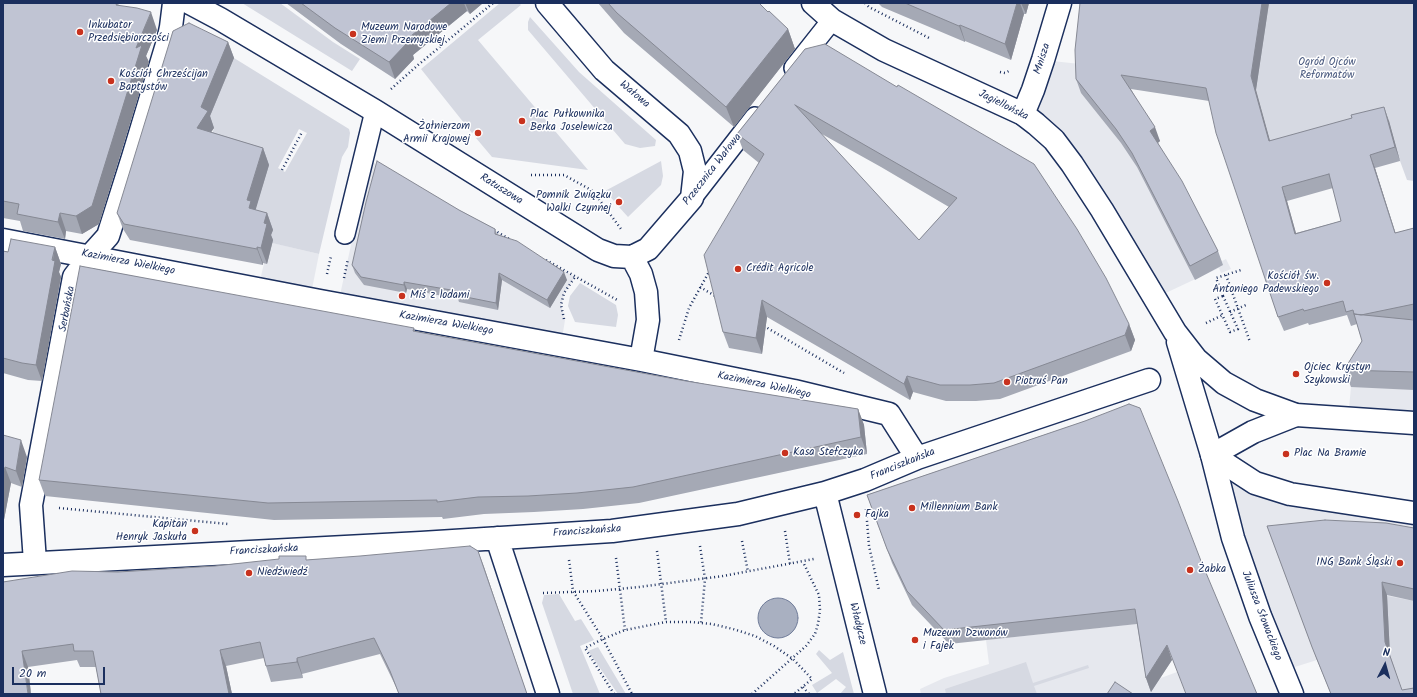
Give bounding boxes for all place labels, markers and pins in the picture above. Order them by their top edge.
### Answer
place label: Inkubator Przedsiębiorczości [88,19,169,45]
place label: Muzeum Narodowe Ziemi Przemyskiej [361,21,447,47]
marker: Inkubator Przedsiębiorczości [75,27,85,37]
marker: Muzeum Narodowe Ziemi Przemyskiej [348,29,358,39]
place label: Kościół Chrześcijan Baptystów [119,68,208,94]
marker: Kościół Chrześcijan Baptystów [106,76,116,86]
place label: Plac Pułkownika Berka Joselewicza [530,108,613,134]
marker: Plac Pułkownika Berka Joselewicza [517,116,527,126]
place label: Żołnierzom Armii Krajowej [403,120,470,146]
marker: Żołnierzom Armii Krajowej [473,128,483,138]
place label: Pomnik Związku Walki Czynnej [536,189,611,215]
marker: Pomnik Związku Walki Czynnej [614,197,624,207]
place label: Crédit Agricole [746,262,814,276]
marker: Crédit Agricole [733,264,743,274]
place label: Kościół św. Antoniego Padewskiego [1213,270,1319,296]
marker: Kościół św. Antoniego Padewskiego [1322,278,1332,288]
place label: Miś z lodami [410,289,469,303]
marker: Miś z lodami [397,291,407,301]
place label: Ojciec Krystyn Szykowski [1304,361,1371,387]
marker: Ojciec Krystyn Szykowski [1291,369,1301,379]
place label: Piotruś Pan [1015,375,1068,389]
marker: Piotruś Pan [1002,377,1012,387]
place label: Kasa Stefczyka [793,446,863,460]
place label: Plac Na Bramie [1294,447,1366,461]
marker: Kasa Stefczyka [780,448,790,458]
marker: Plac Na Bramie [1281,449,1291,459]
place label: Millennium Bank [920,501,998,515]
marker: Millennium Bank [907,503,917,513]
place label: Fajka [865,508,889,522]
marker: Fajka [852,510,862,520]
place label: Kapitan Henryk Jaskuła [116,518,187,544]
marker: Kapitan Henryk Jaskuła [190,526,200,536]
place label: ING Bank Śląski [1316,556,1392,570]
marker: ING Bank Śląski [1395,558,1405,568]
place label: Żabka [1198,563,1226,577]
marker: Żabka [1185,565,1195,575]
place label: Niedźwiedź [257,566,307,580]
marker: Niedźwiedź [244,568,254,578]
place label: Muzeum Dzwonów i Fajek [923,627,1008,653]
marker: Muzeum Dzwonów i Fajek [910,635,920,645]

